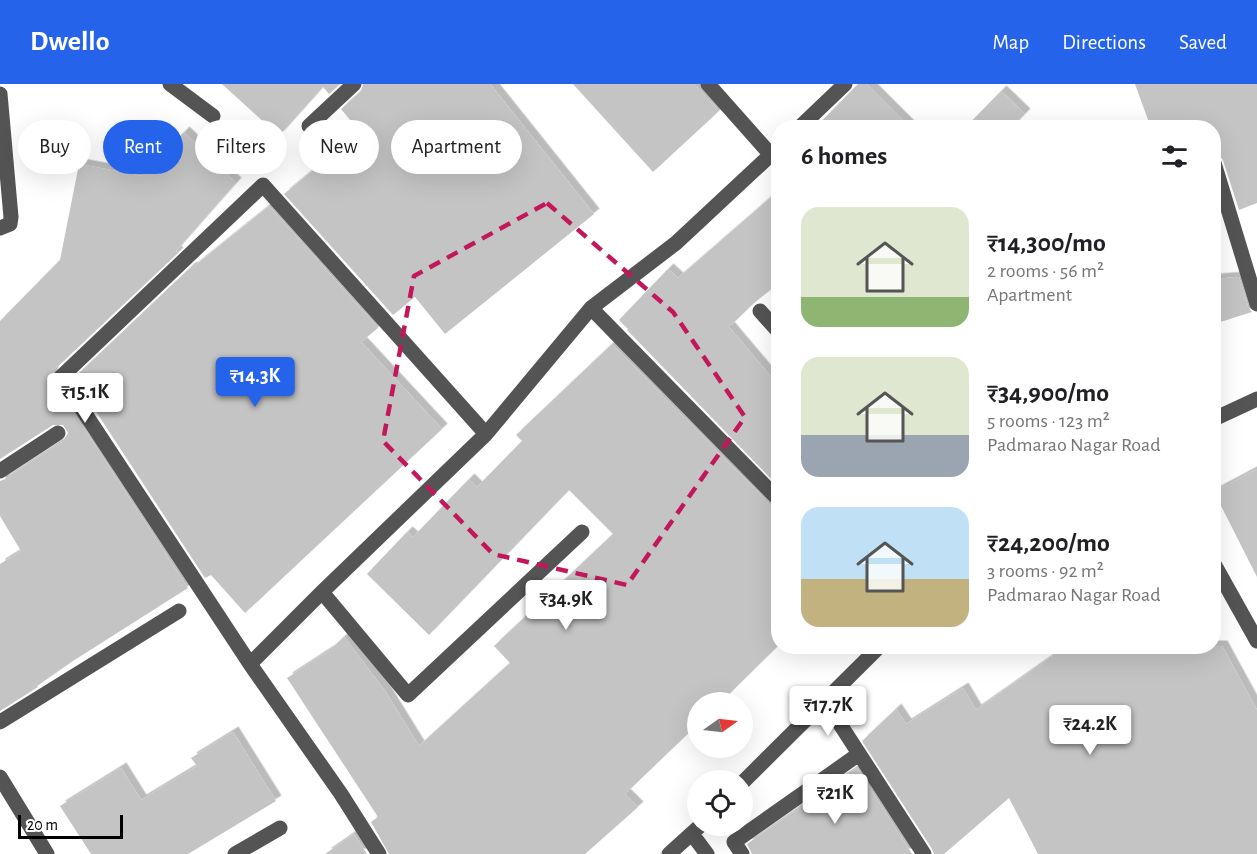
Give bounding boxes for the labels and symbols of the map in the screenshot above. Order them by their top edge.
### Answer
pin: ₹14.3K [206,357,304,408]
pin: ₹15.1K [36,373,134,424]
pin: ₹34.9K [517,580,615,631]
pin: ₹17.7K [779,686,877,737]
north arrow [687,692,753,758]
pin: ₹24.2K [1041,705,1139,756]
pin: ₹21K [799,774,871,825]
scale bar [18,812,123,840]

